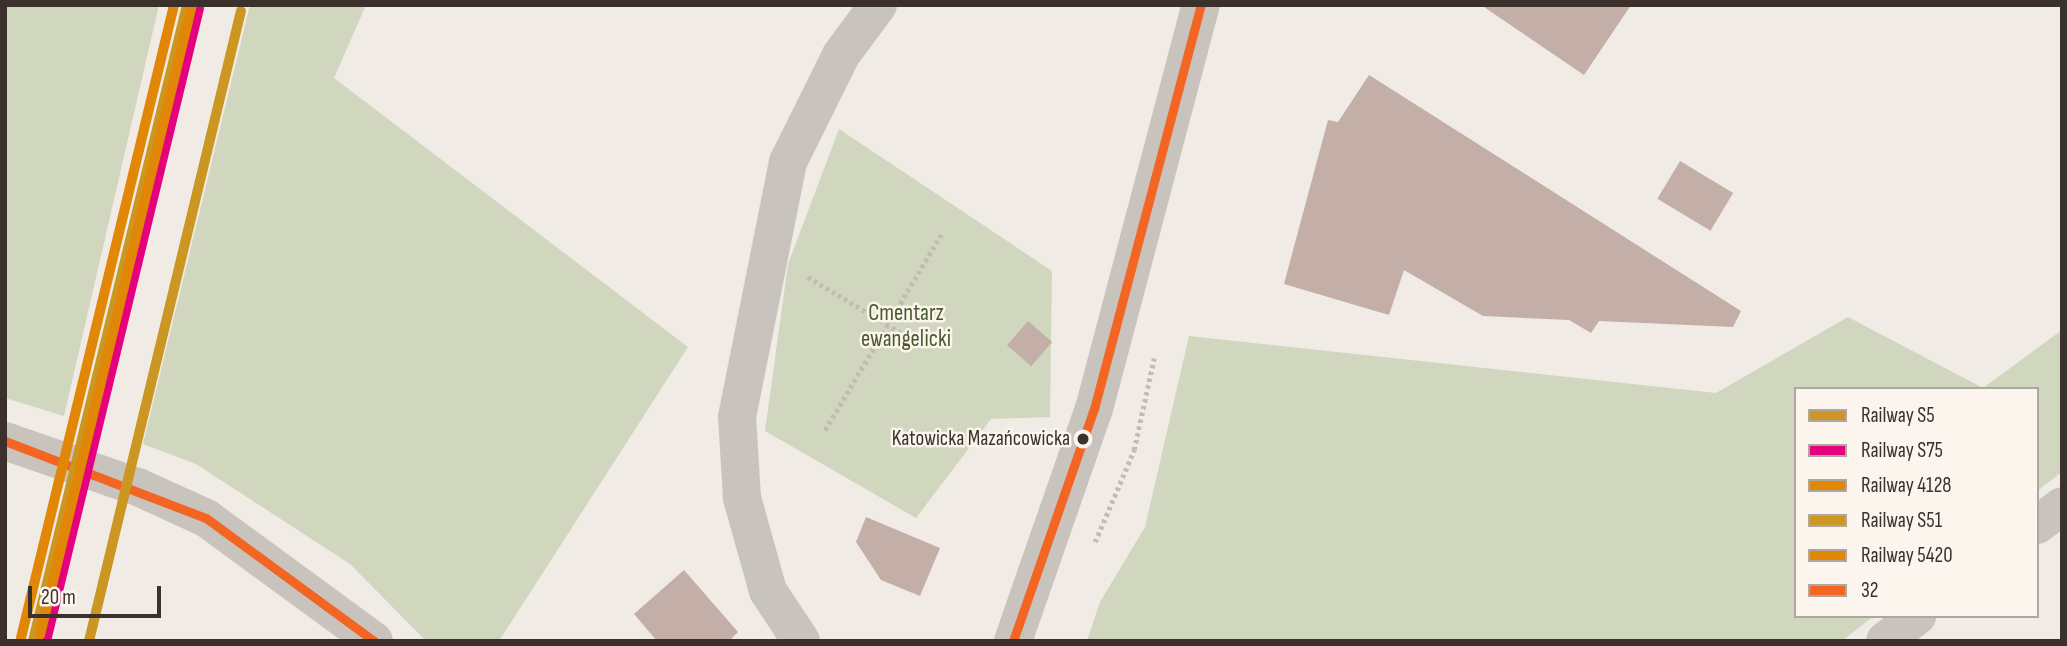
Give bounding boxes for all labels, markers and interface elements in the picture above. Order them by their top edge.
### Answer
park label: Cmentarz ewangelicki [861,299,951,353]
legend [1794,387,2039,618]
text: Railway S5 [1861,403,1935,428]
place label: Katowicka Mazańcowicka [892,426,1070,452]
marker: Katowicka Mazańcowicka [1076,432,1090,446]
text: Railway S75 [1861,438,1943,463]
text: Railway 4128 [1861,473,1952,498]
text: Railway S51 [1861,508,1942,533]
text: Railway 5420 [1861,543,1953,568]
scale bar [32,572,164,616]
text: 32 [1861,578,1878,603]
text: 20 m [41,585,76,610]

